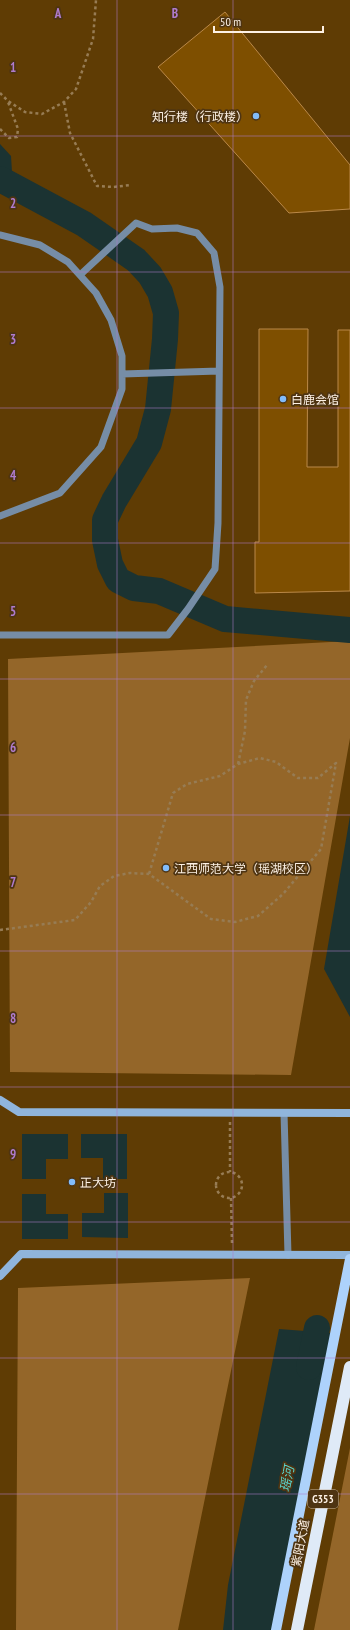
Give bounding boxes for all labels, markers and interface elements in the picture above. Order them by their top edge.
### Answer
text: A [54,5,62,22]
text: B [172,5,178,22]
scale bar [214,8,323,34]
text: 50 m [220,14,241,29]
text: 1 [10,59,16,76]
place label: 知行楼（行政楼） [152,109,248,124]
marker: 知行楼（行政楼） [251,111,261,121]
text: 2 [10,195,16,212]
text: 3 [10,331,16,348]
place label: 白鹿会馆 [291,392,339,407]
marker: 白鹿会馆 [278,394,288,404]
text: 4 [10,467,17,484]
text: 5 [10,603,16,620]
text: 6 [10,739,16,756]
place label: 江西师范大学（瑶湖校区） [174,861,318,876]
marker: 江西师范大学（瑶湖校区） [161,863,171,873]
text: 7 [10,874,16,891]
text: 8 [10,1010,16,1027]
text: 9 [10,1146,16,1163]
place label: 正大坊 [80,1175,116,1190]
marker: 正大坊 [67,1177,77,1187]
water label: 瑶河 [276,1462,298,1493]
road number: G353 [308,1490,338,1508]
street label: 紫阳大道 [288,1518,312,1568]

